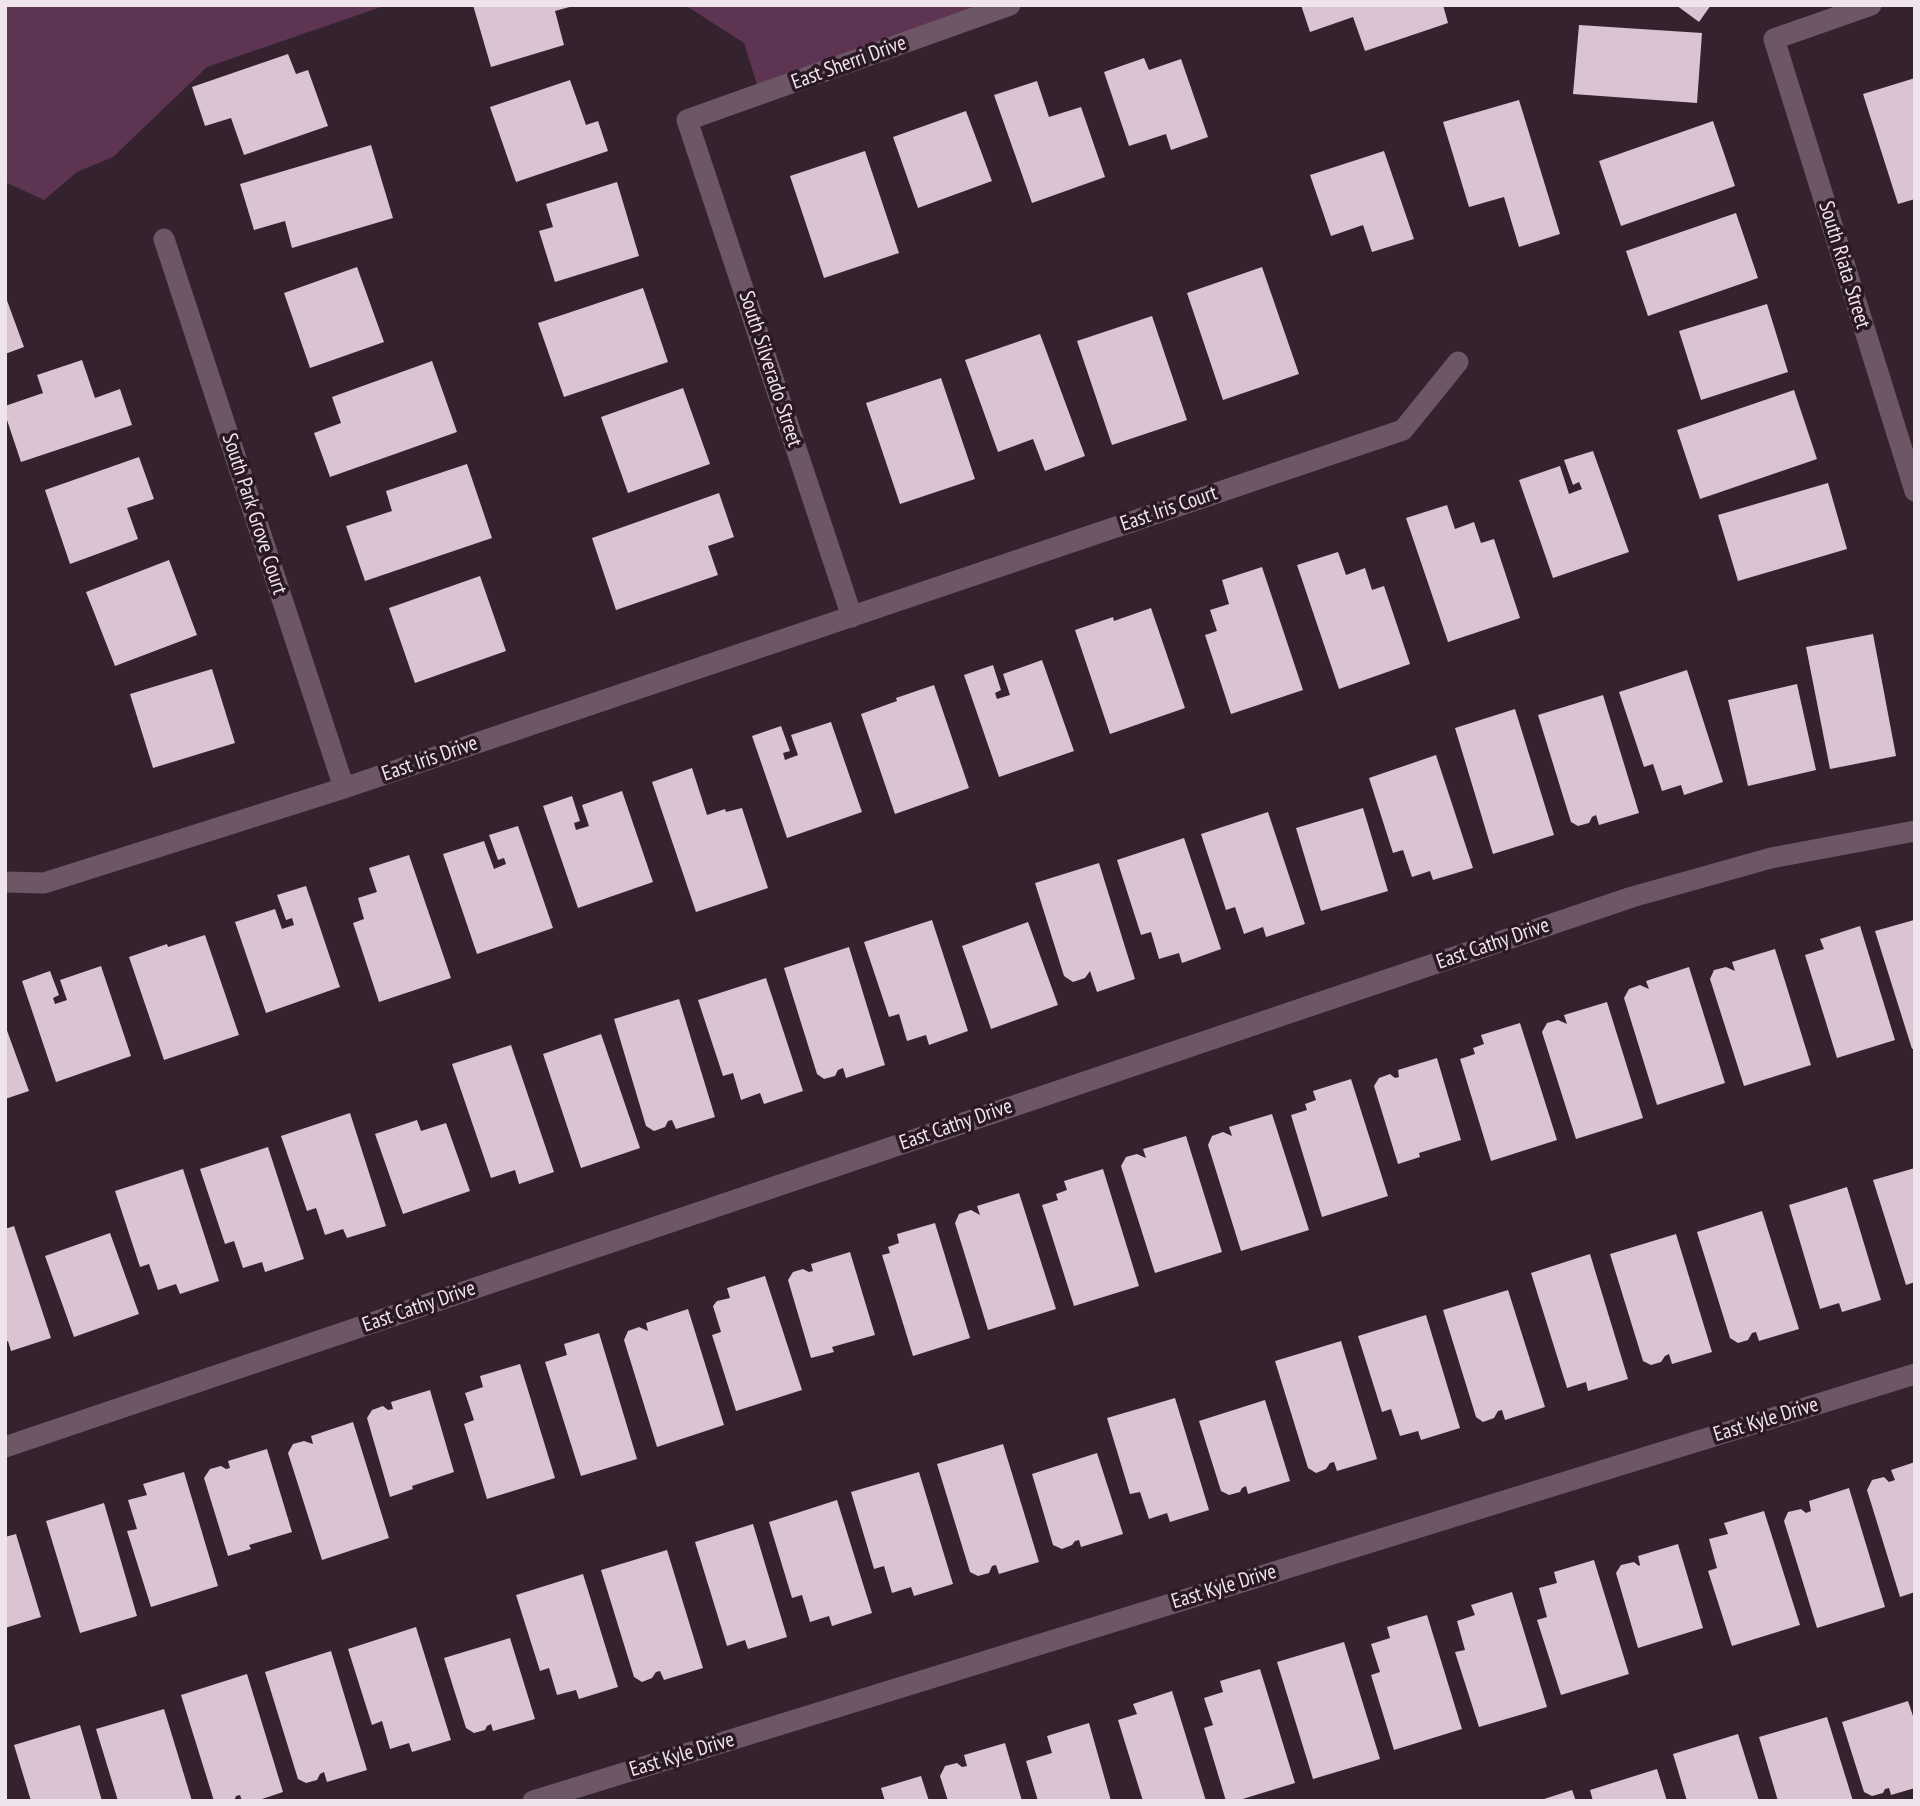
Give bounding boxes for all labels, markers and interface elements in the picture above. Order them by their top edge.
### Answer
street label: East Sherri Drive [788,31,910,95]
street label: South Riata Street [1813,198,1875,332]
street label: South Silverado Street [733,288,807,450]
street label: South Park Grove Court [216,430,292,598]
street label: East Iris Court [1117,481,1221,537]
street label: East Iris Drive [379,731,481,787]
street label: East Cathy Drive [1433,913,1553,975]
street label: East Cathy Drive [896,1094,1016,1156]
street label: East Cathy Drive [359,1276,479,1338]
street label: East Kyle Drive [1711,1392,1821,1448]
street label: East Kyle Drive [1169,1559,1279,1615]
street label: East Kyle Drive [627,1727,737,1783]

